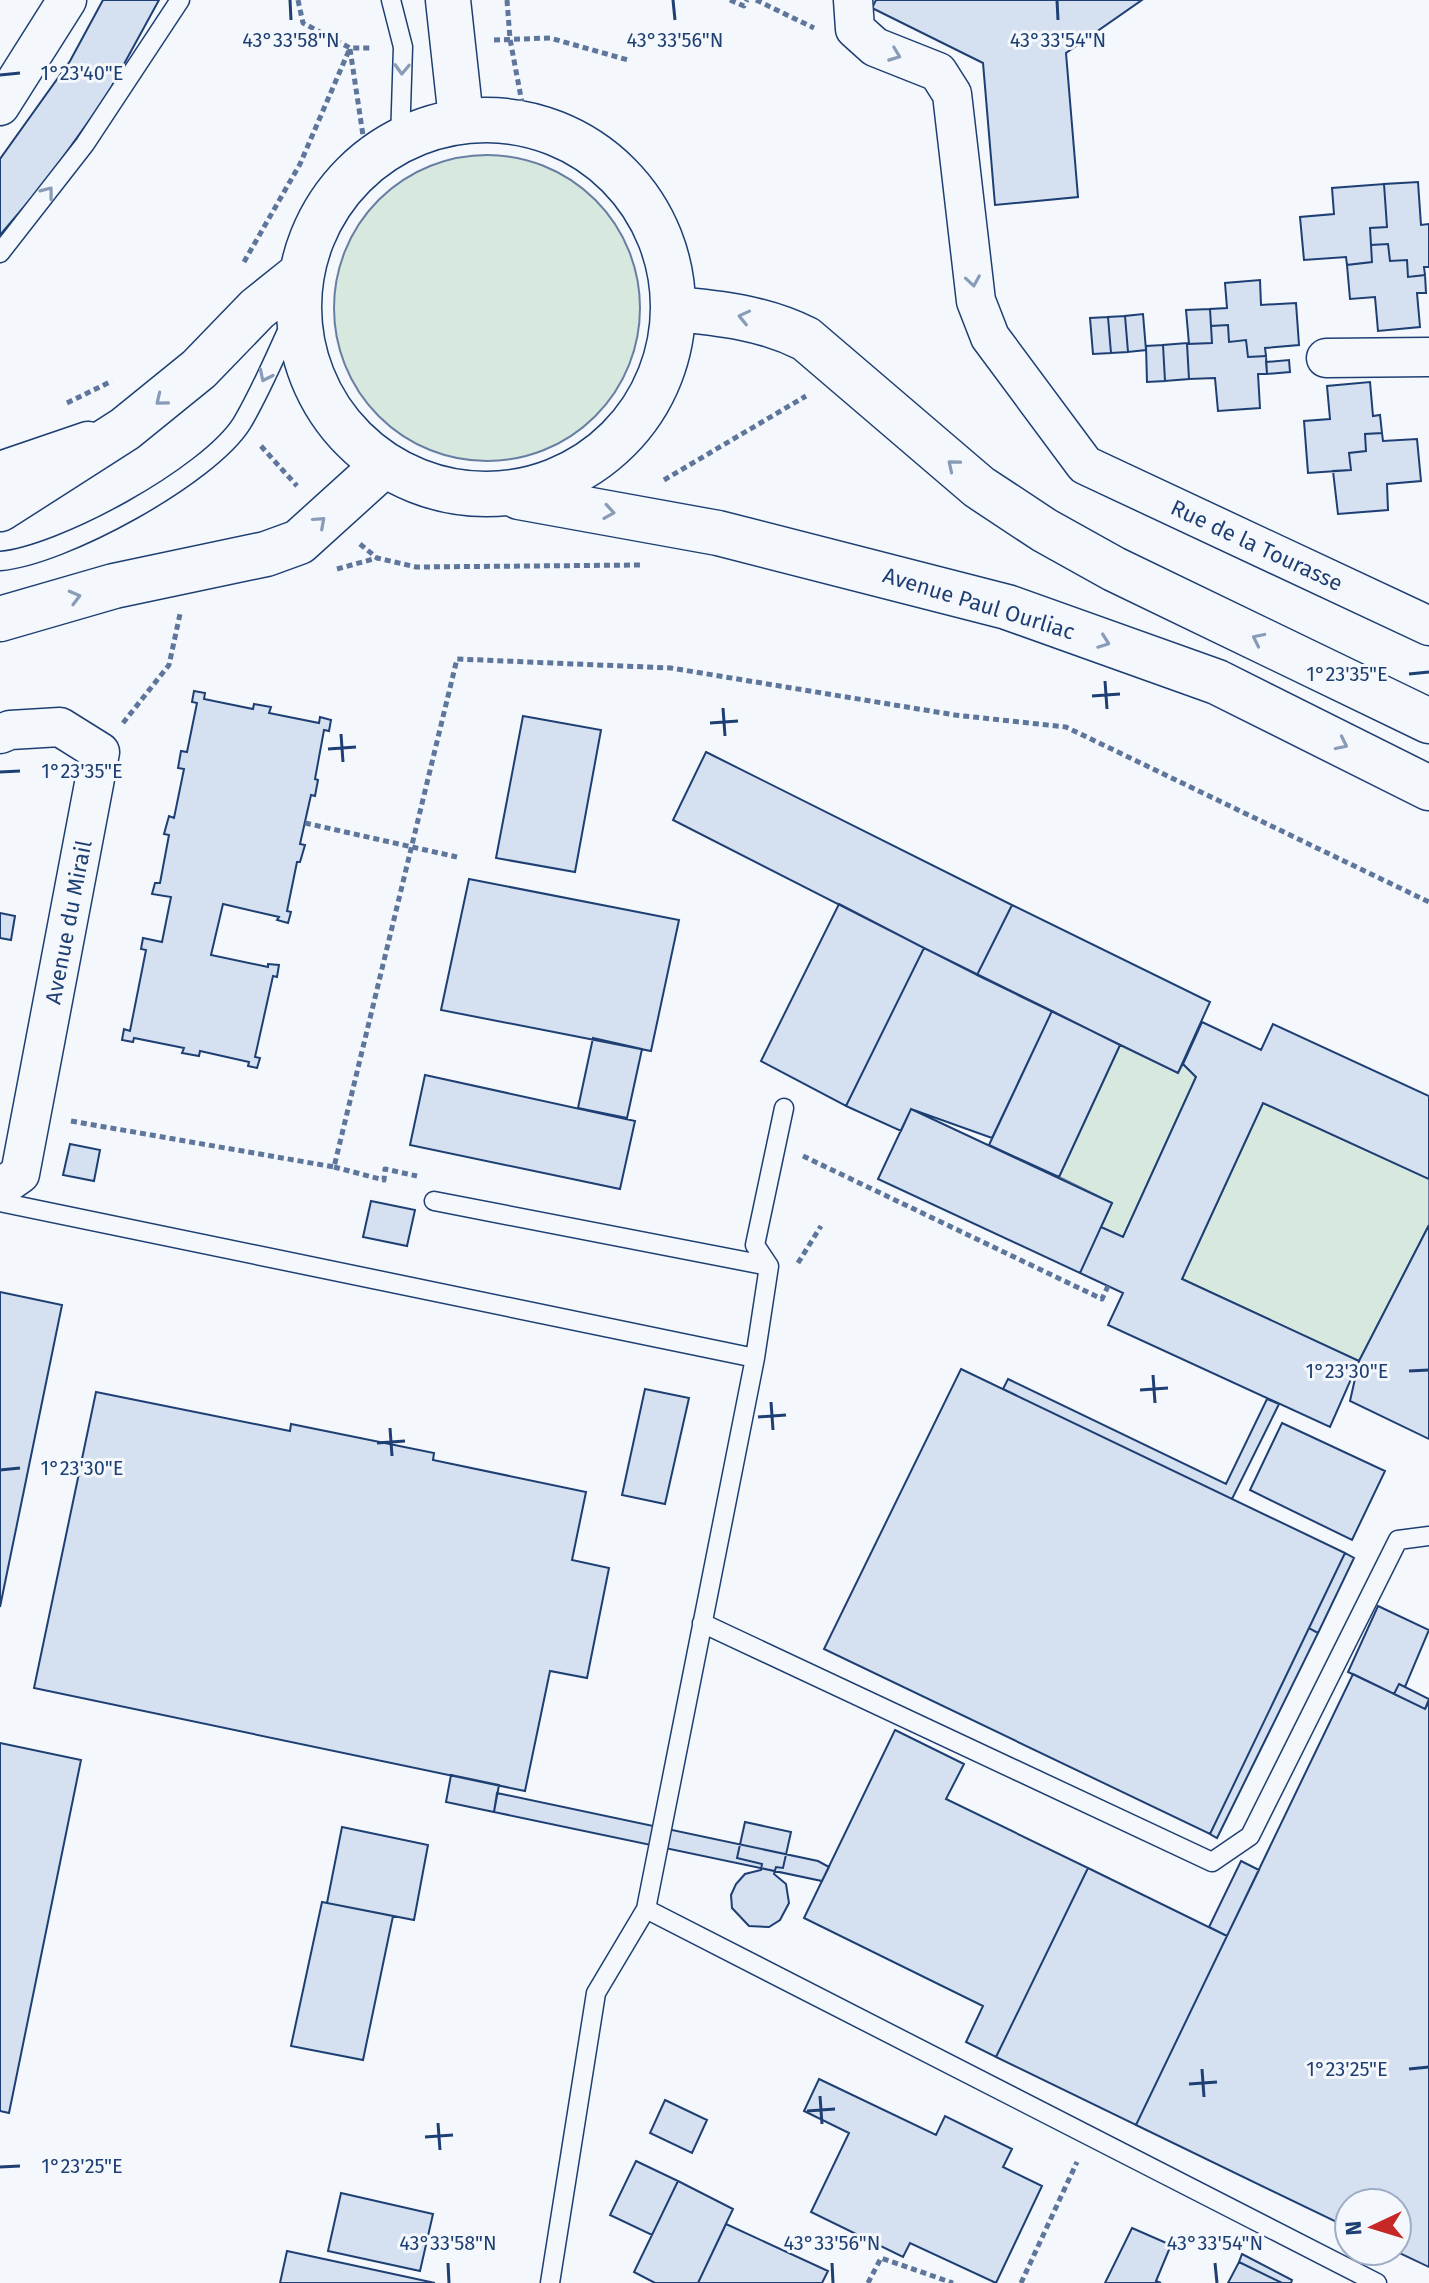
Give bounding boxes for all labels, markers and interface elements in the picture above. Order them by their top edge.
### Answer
text: 43°33'58"N [242,28,340,52]
text: 43°33'56"N [627,28,724,52]
text: 43°33'54"N [1010,28,1106,52]
one-way arrow [888,45,902,62]
text: 1°23'40"E [41,61,123,85]
one-way arrow [394,63,411,76]
one-way arrow [38,187,53,201]
one-way arrow [964,274,981,287]
one-way arrow [737,309,751,326]
one-way arrow [259,368,274,383]
one-way arrow [156,390,170,405]
one-way arrow [948,460,962,475]
street label: Rue de la Tourasse [1166,494,1347,597]
one-way arrow [602,502,616,519]
one-way arrow [311,518,326,532]
street label: Avenue Paul Ourliac [880,561,1078,645]
one-way arrow [67,590,81,606]
one-way arrow [1096,632,1110,648]
one-way arrow [1252,632,1266,648]
text: 1°23'35"E [1306,662,1388,686]
one-way arrow [1334,735,1349,750]
text: 1°23'35"E [41,759,123,783]
street label: Avenue du Mirail [39,838,98,1006]
text: 1°23'30"E [1306,1359,1388,1383]
text: 1°23'30"E [41,1456,123,1480]
text: 1°23'25"E [1306,2057,1388,2081]
text: 1°23'25"E [41,2154,123,2178]
north arrow [1333,2187,1413,2267]
text: N [1340,2220,1368,2237]
text: 43°33'58"N [399,2231,497,2255]
text: 43°33'56"N [784,2231,881,2255]
text: 43°33'54"N [1167,2231,1263,2255]

